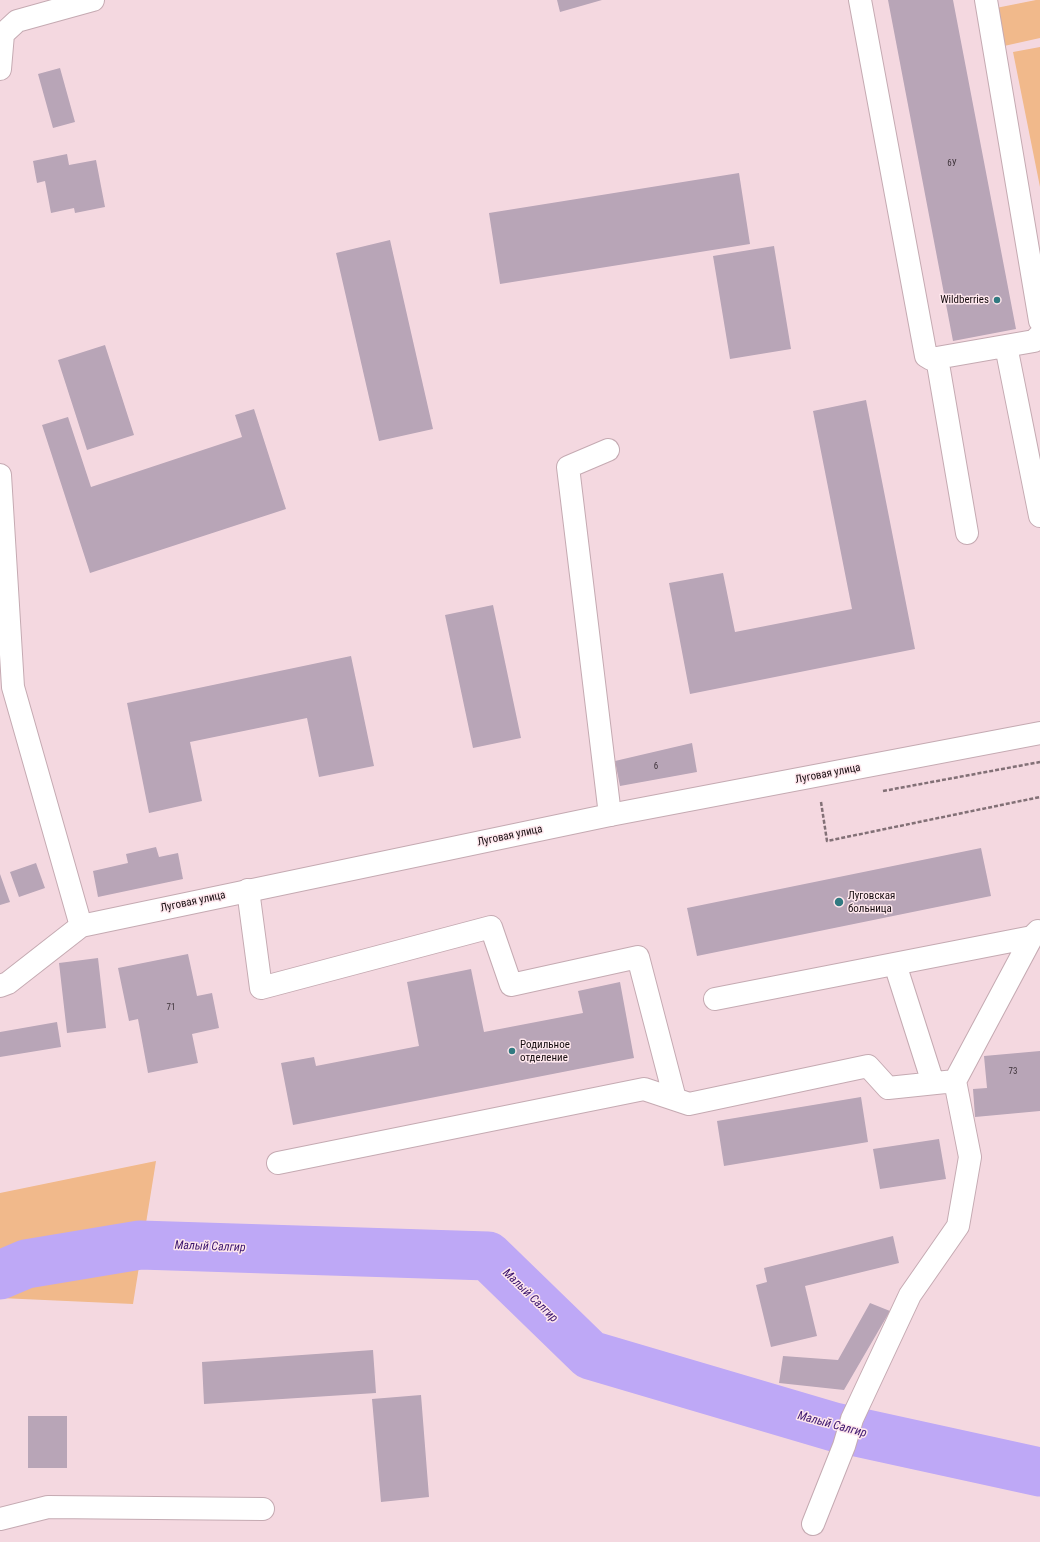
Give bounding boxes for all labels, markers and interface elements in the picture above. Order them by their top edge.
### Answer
house number: 6У [947,159,957,169]
place label: Wildberries [940,293,989,307]
marker: Wildberries [992,295,1002,305]
street label: Луговая улица [794,761,862,787]
house number: 6 [654,762,658,772]
street label: Луговая улица [476,823,544,849]
street label: Луговая улица [159,889,227,915]
place label: Луговская больница [848,889,895,915]
marker: Луговская больница [833,896,845,908]
house number: 71 [167,1003,175,1013]
place label: Родильное отделение [520,1038,570,1064]
marker: Родильное отделение [507,1046,517,1056]
house number: 73 [1009,1067,1017,1077]
water label: Малый Салгир [174,1239,246,1255]
water label: Малый Салгир [499,1266,561,1326]
water label: Малый Салгир [796,1409,868,1441]

